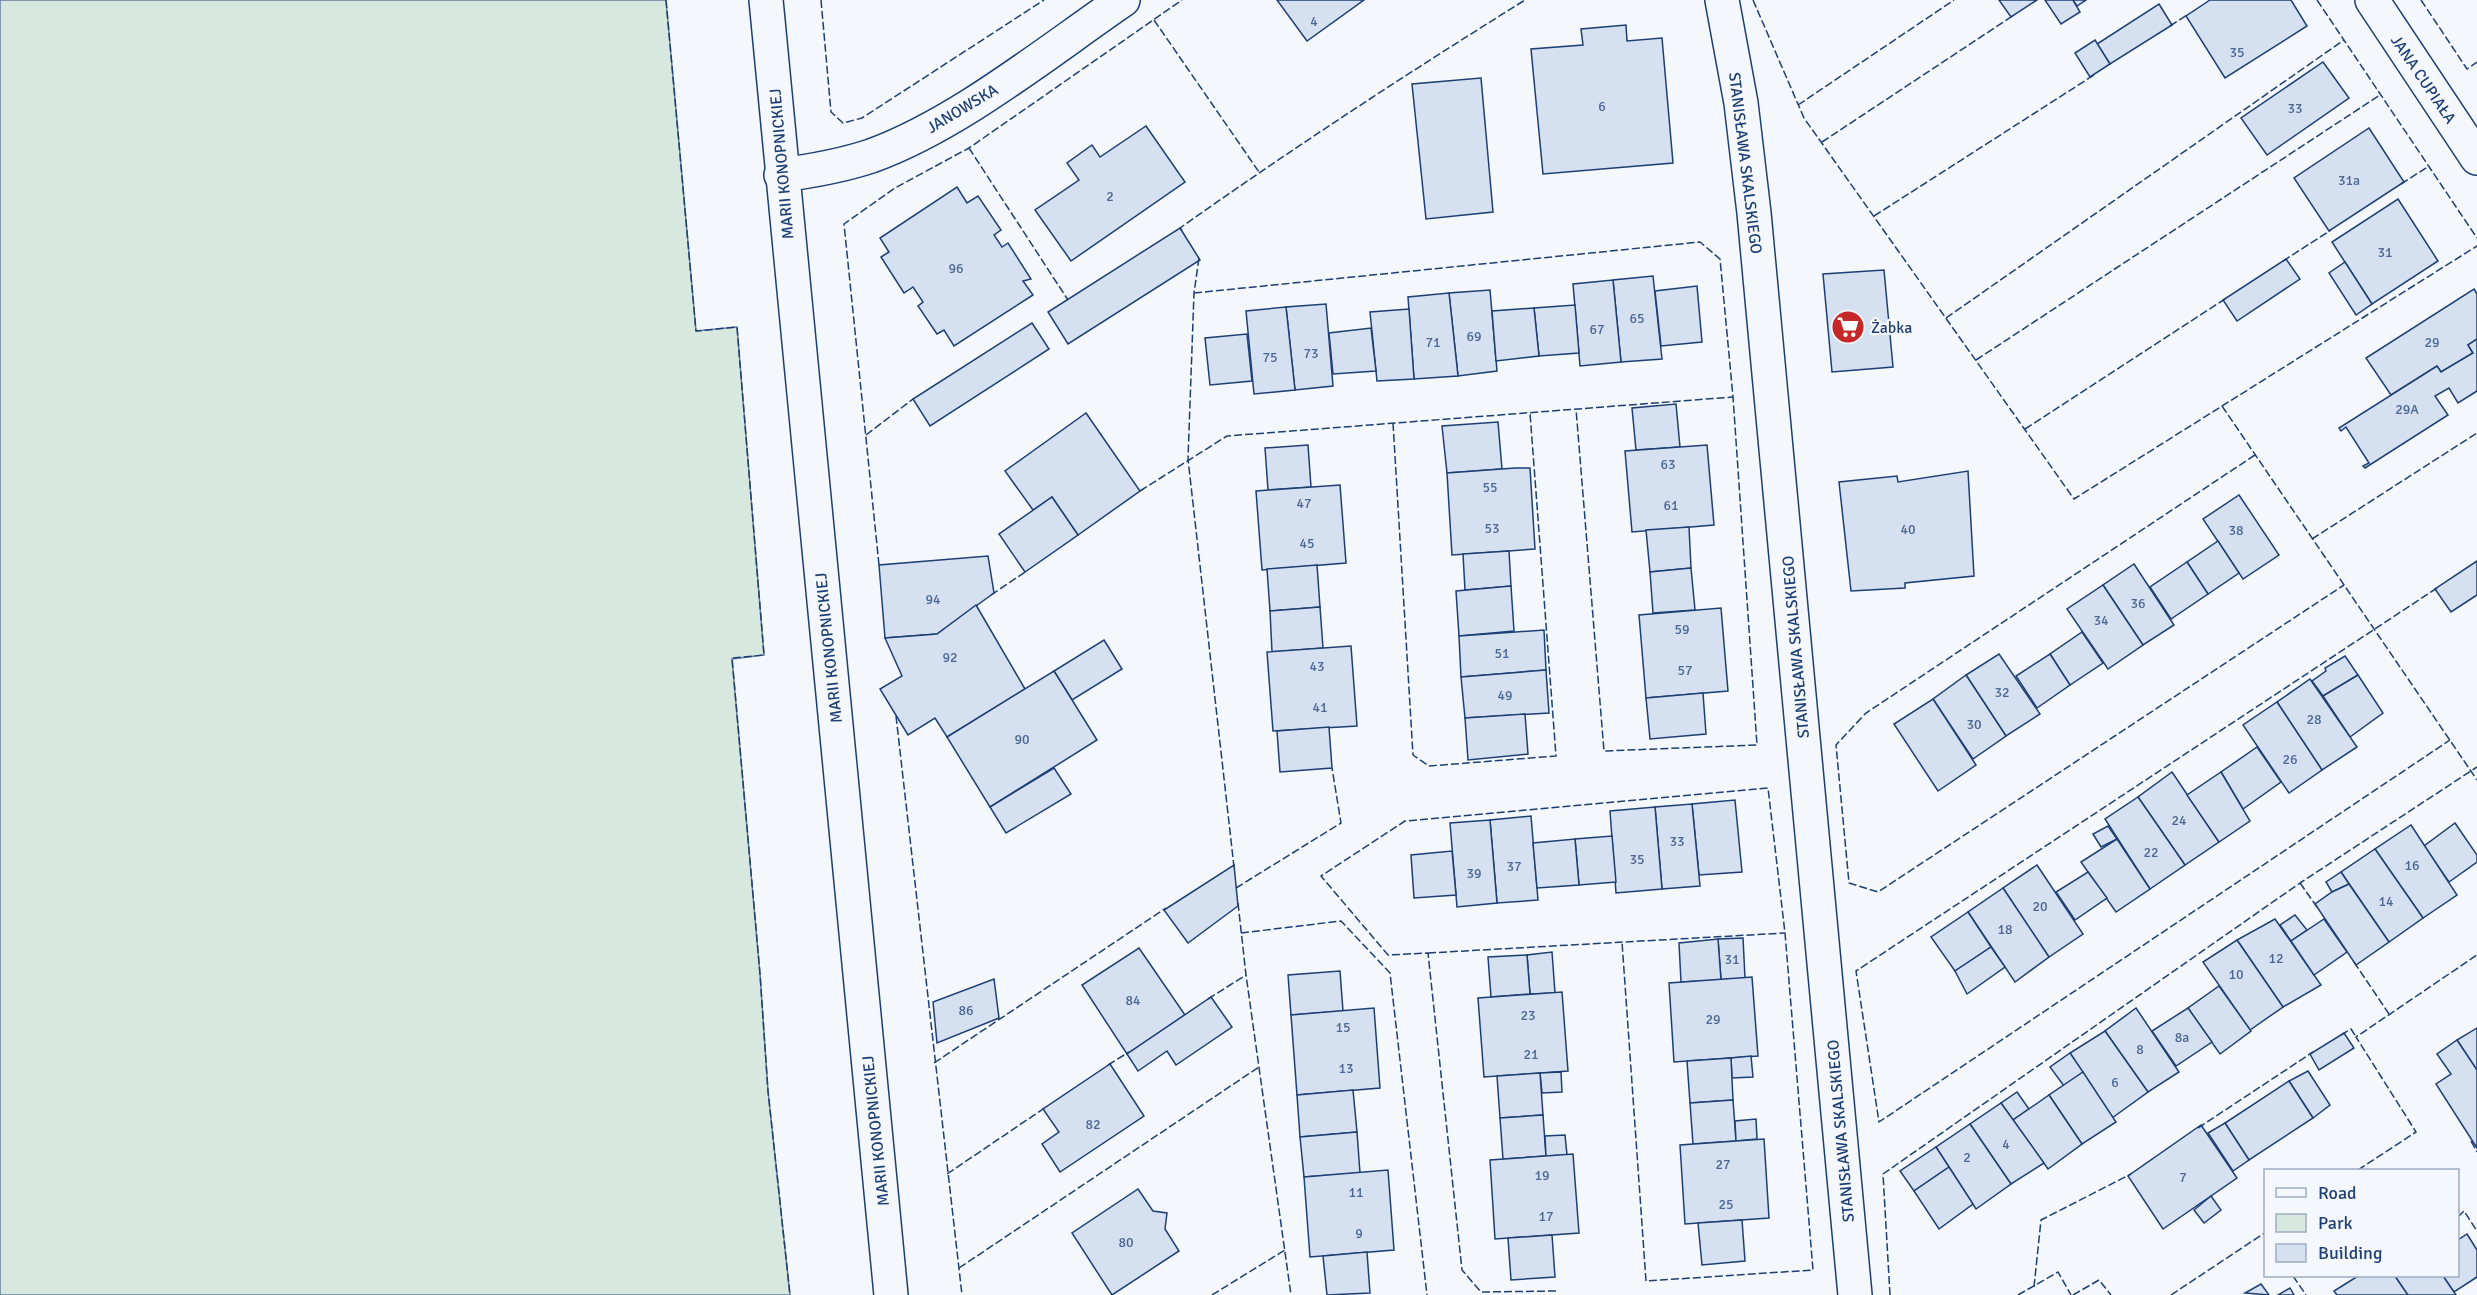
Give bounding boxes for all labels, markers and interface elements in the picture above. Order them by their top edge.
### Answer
house number: 4 [1310,13,1318,30]
street label: JANA CUPIAŁA [2386,31,2460,128]
house number: 35 [2229,44,2245,61]
street label: STANISŁAWA SKALSKIEGO [1724,71,1766,255]
street label: JANOWSKA [923,80,1002,138]
street label: MARII KONOPNICKIEJ [765,88,799,240]
house number: 6 [1598,98,1606,115]
house number: 33 [2287,100,2303,117]
house number: 31a [2338,172,2360,189]
house number: 2 [1106,188,1114,205]
house number: 31 [2377,244,2393,261]
house number: 96 [948,260,964,277]
supermarket icon: Żabka [1830,309,1866,345]
house number: 65 [1629,310,1645,327]
place label: Żabka [1871,318,1912,338]
house number: 67 [1589,321,1605,338]
house number: 69 [1466,328,1482,345]
house number: 71 [1425,334,1441,351]
house number: 29 [2424,334,2440,351]
house number: 73 [1303,345,1319,362]
house number: 75 [1262,349,1278,366]
house number: 29A [2395,401,2419,418]
house number: 63 [1660,456,1676,473]
house number: 55 [1482,479,1498,496]
house number: 47 [1296,495,1312,512]
house number: 61 [1663,497,1679,514]
house number: 53 [1484,520,1500,537]
house number: 40 [1900,521,1916,538]
house number: 38 [2228,522,2244,539]
house number: 45 [1299,535,1315,552]
street label: STANISŁAWA SKALSKIEGO [1778,555,1814,739]
street label: MARII KONOPNICKIEJ [811,572,847,724]
house number: 94 [925,591,941,608]
house number: 36 [2130,595,2146,612]
house number: 34 [2093,612,2109,629]
house number: 59 [1674,621,1690,638]
house number: 51 [1494,645,1510,662]
house number: 92 [942,649,958,666]
house number: 43 [1309,658,1325,675]
house number: 57 [1677,662,1693,679]
house number: 32 [1994,684,2010,701]
house number: 49 [1497,687,1513,704]
house number: 41 [1312,699,1328,716]
house number: 28 [2306,711,2322,728]
house number: 30 [1966,716,1982,733]
house number: 90 [1014,731,1030,748]
house number: 26 [2282,751,2298,768]
house number: 24 [2171,812,2187,829]
house number: 33 [1669,833,1685,850]
house number: 22 [2143,844,2159,861]
house number: 35 [1629,851,1645,868]
house number: 16 [2404,857,2420,874]
house number: 37 [1506,858,1522,875]
house number: 39 [1466,865,1482,882]
house number: 14 [2378,893,2394,910]
house number: 20 [2032,898,2048,915]
house number: 18 [1997,921,2013,938]
house number: 12 [2268,950,2284,967]
house number: 31 [1724,951,1740,968]
house number: 10 [2228,966,2244,983]
house number: 84 [1125,992,1141,1009]
house number: 86 [958,1002,974,1019]
house number: 23 [1520,1007,1536,1024]
house number: 29 [1705,1011,1721,1028]
house number: 15 [1335,1019,1351,1036]
house number: 8a [2175,1029,2189,1046]
street label: STANISŁAWA SKALSKIEGO [1823,1039,1859,1223]
house number: 8 [2136,1041,2144,1058]
house number: 21 [1523,1046,1539,1063]
street label: MARII KONOPNICKIEJ [858,1055,894,1207]
house number: 13 [1338,1060,1354,1077]
house number: 6 [2111,1074,2119,1091]
house number: 82 [1085,1116,1101,1133]
house number: 4 [2002,1136,2010,1153]
house number: 2 [1963,1149,1971,1166]
house number: 27 [1715,1156,1731,1173]
house number: 19 [1534,1167,1550,1184]
house number: 7 [2179,1169,2187,1186]
legend [2264,1169,2459,1277]
text: Road [2318,1182,2357,1204]
house number: 11 [1348,1184,1364,1201]
house number: 25 [1718,1196,1734,1213]
house number: 17 [1538,1208,1554,1225]
text: Park [2318,1212,2353,1234]
house number: 9 [1355,1225,1363,1242]
house number: 80 [1118,1234,1134,1251]
text: Building [2318,1242,2382,1264]

